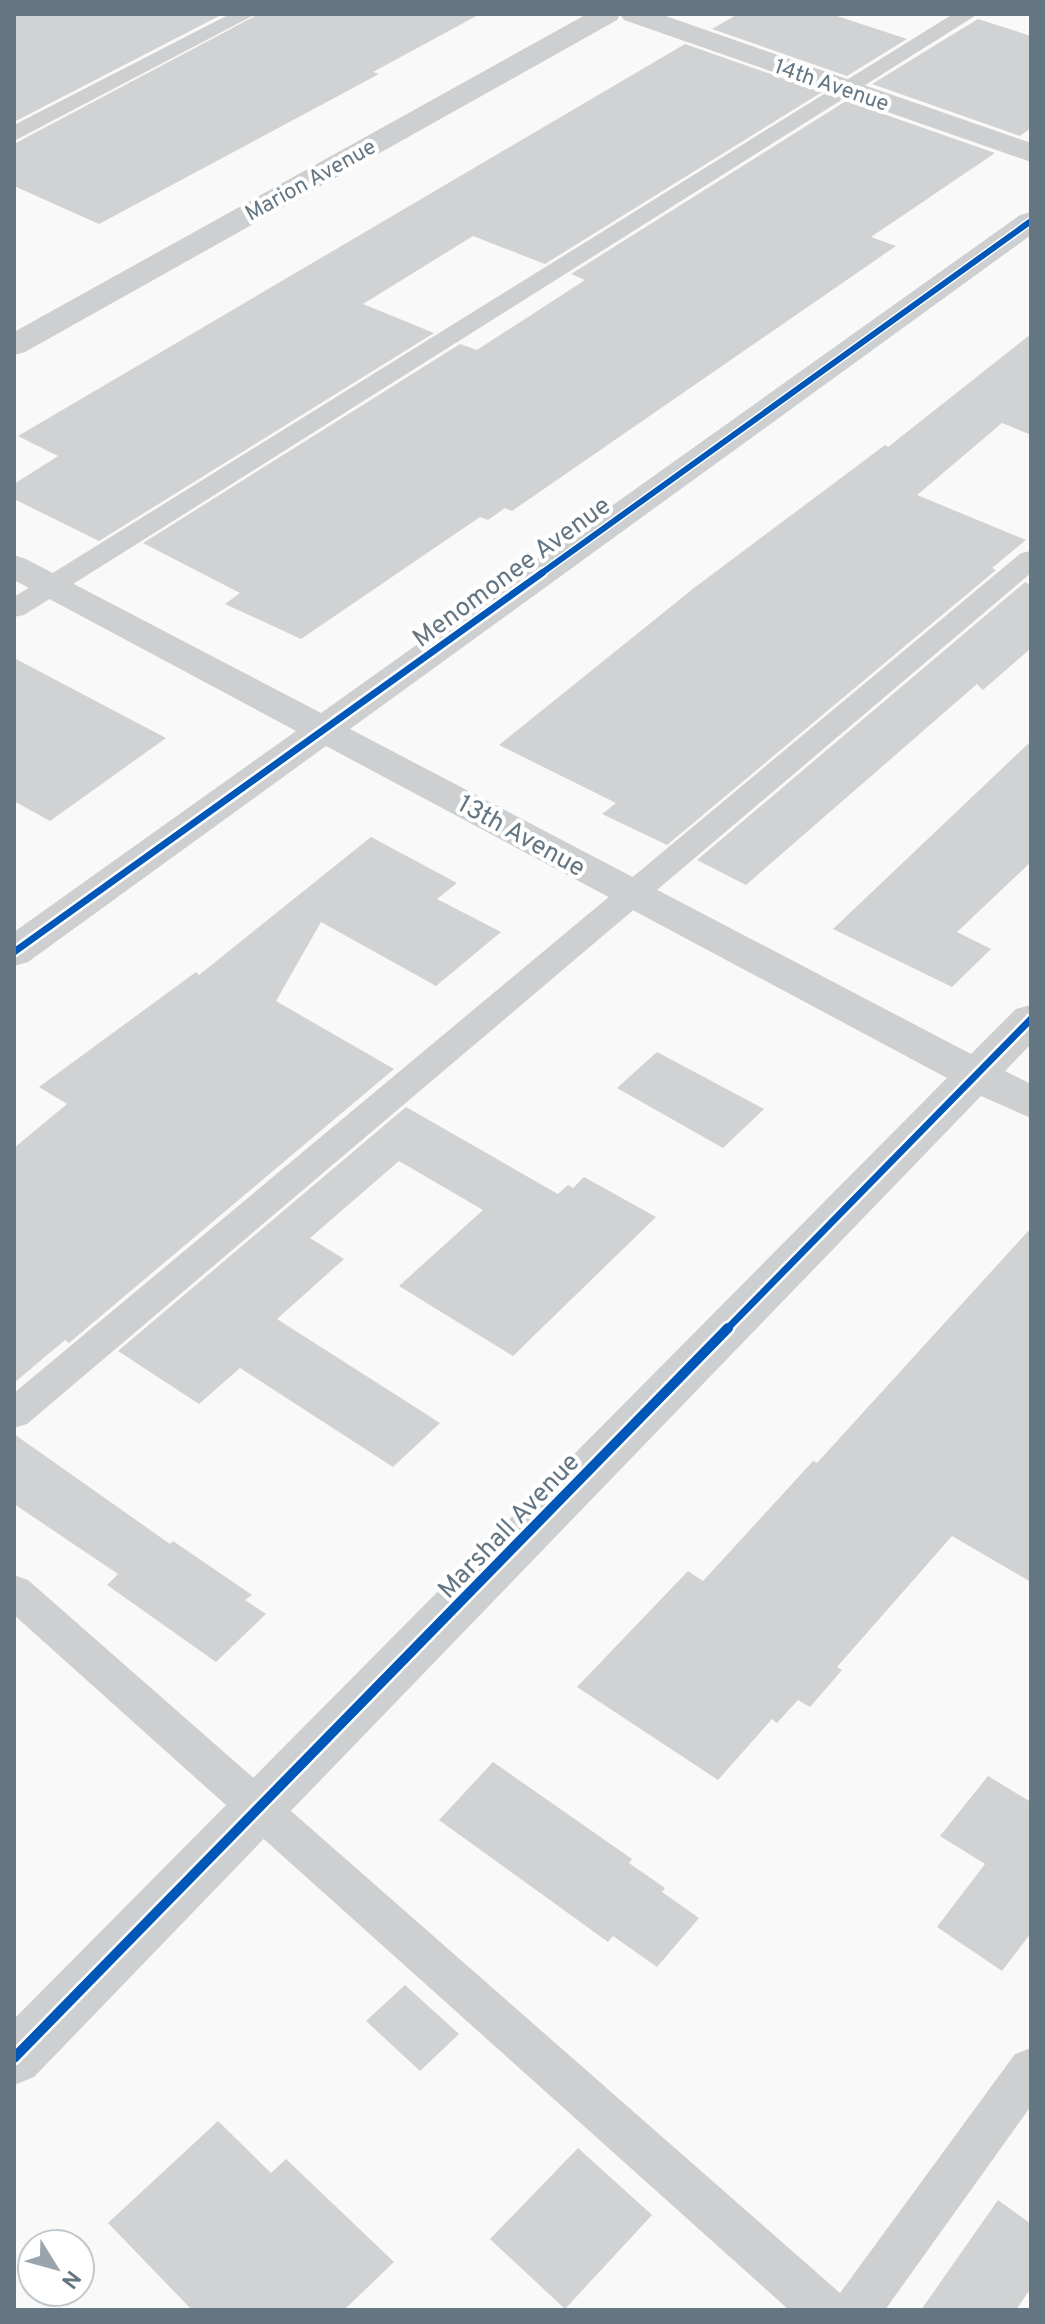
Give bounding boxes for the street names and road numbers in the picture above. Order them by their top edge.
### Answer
street label: 14th Avenue [770,54,892,119]
street label: Marion Avenue [241,134,381,228]
street label: Menomonee Avenue [407,490,618,656]
street label: 13th Avenue [451,789,590,886]
street label: Marshall Avenue [432,1447,588,1607]

